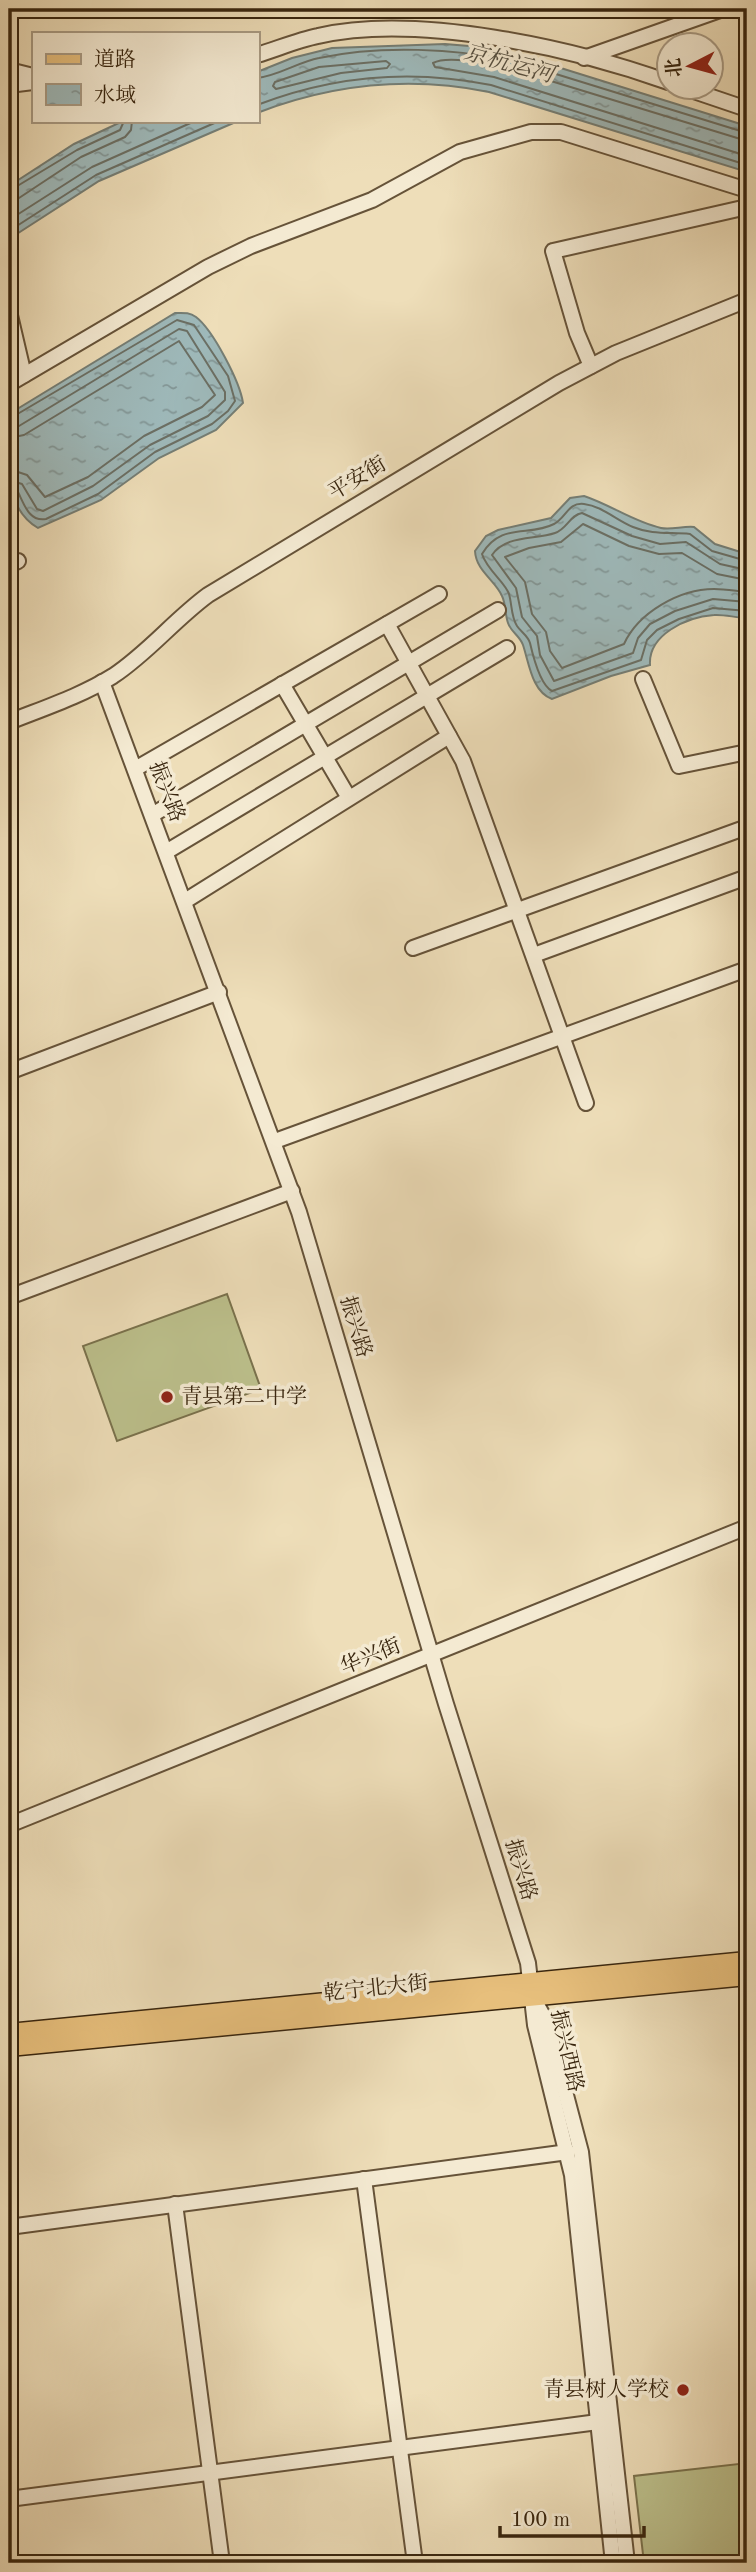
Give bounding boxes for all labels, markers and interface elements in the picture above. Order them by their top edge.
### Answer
legend [32,32,259,122]
north arrow [654,32,724,102]
water label: 京杭运河 [462,39,561,88]
text: 道路 [94,48,136,71]
text: 北 [663,57,686,78]
text: 水域 [94,84,136,107]
street label: 平安街 [325,452,390,504]
street label: 振兴路 [145,758,189,825]
street label: 振兴路 [336,1293,376,1360]
place label: 青县第二中学 [181,1385,307,1408]
marker: 青县第二中学 [159,1389,175,1405]
street label: 华兴街 [337,1634,404,1679]
street label: 振兴路 [501,1836,541,1903]
street label: 乾宁北大街 [322,1971,429,2005]
street label: 振兴西路 [546,2007,588,2094]
place label: 青县树人学校 [543,2378,669,2401]
marker: 青县树人学校 [675,2382,691,2398]
scale bar [500,2495,644,2539]
text: 100 m [511,2510,570,2531]

